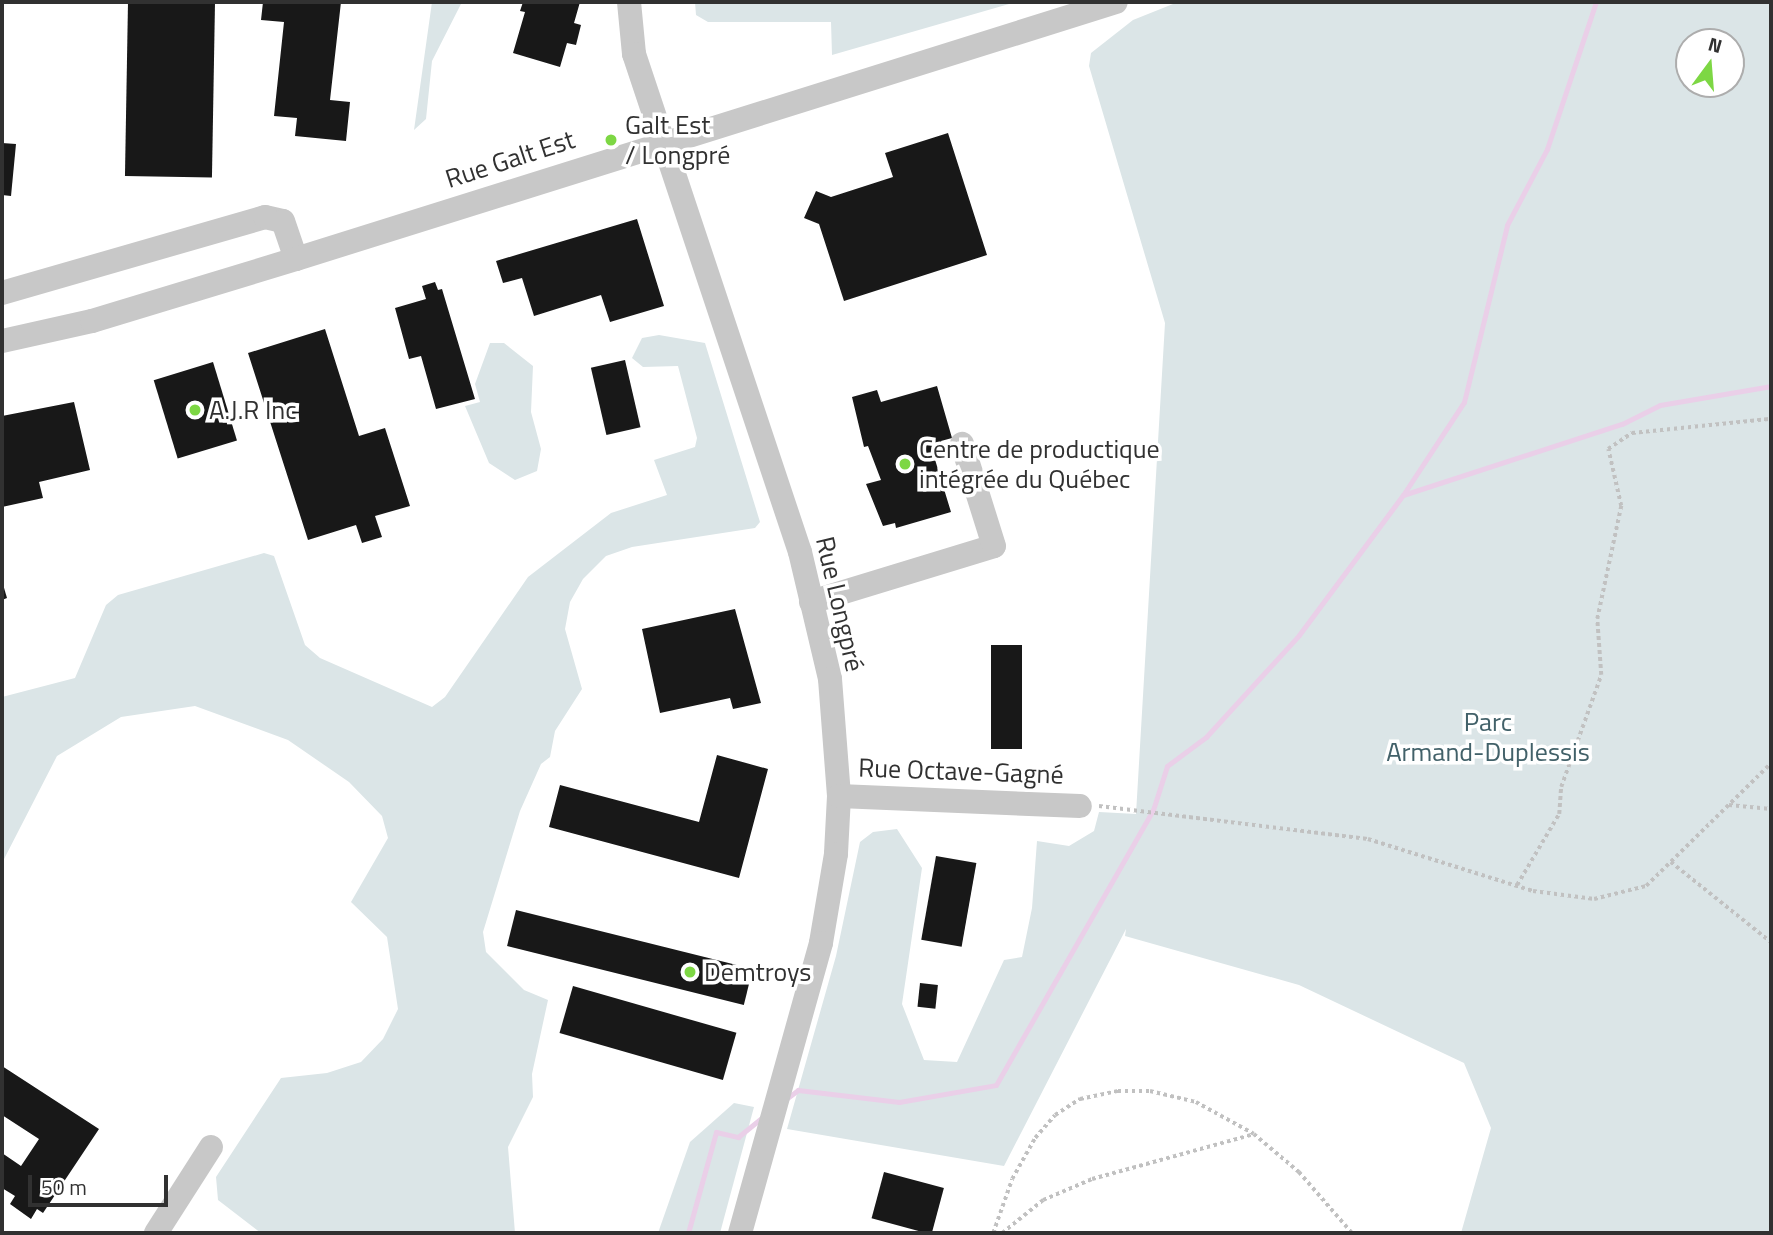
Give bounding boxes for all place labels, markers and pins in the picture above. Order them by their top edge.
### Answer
place label: Galt Est / Longpré [625,109,730,170]
marker: Galt Est / Longpré [603,132,619,148]
place label: A.J.R Inc [209,394,297,426]
marker: A.J.R Inc [187,402,203,418]
place label: Centre de productique intégrée du Québec [919,433,1160,494]
marker: Centre de productique intégrée du Québec [897,456,913,472]
place label: Demtroys [704,956,811,988]
marker: Demtroys [682,964,698,980]

